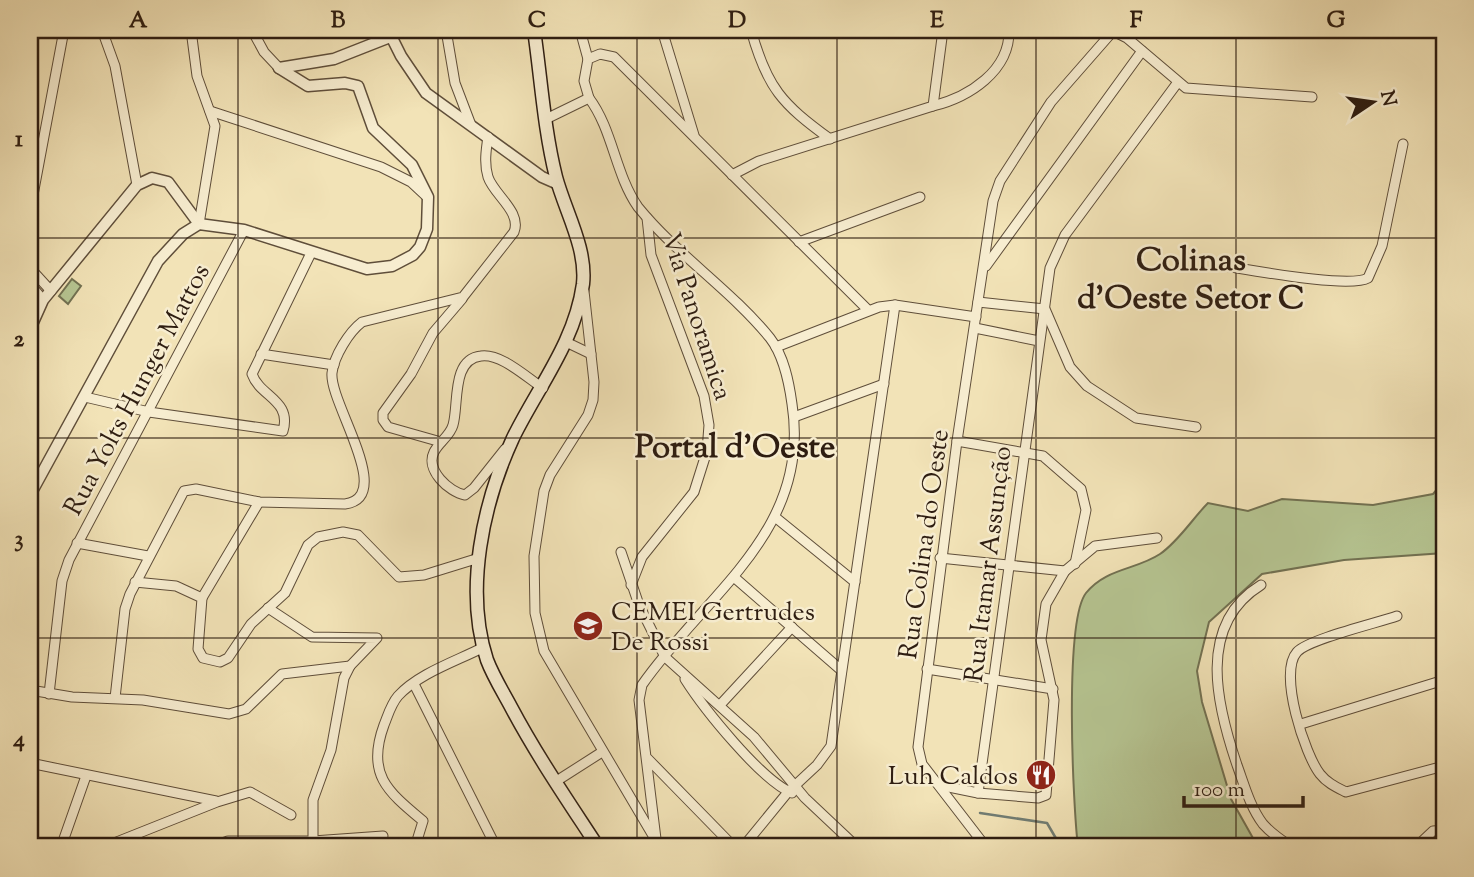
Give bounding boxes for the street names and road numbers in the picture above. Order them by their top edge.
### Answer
street label: Via Panoramica [651,228,740,405]
street label: Rua Yolts Hunger Mattos [56,258,220,523]
street label: Rua Colina do Oeste [891,427,960,662]
street label: Rua Itamar Assunção [957,444,1022,684]

